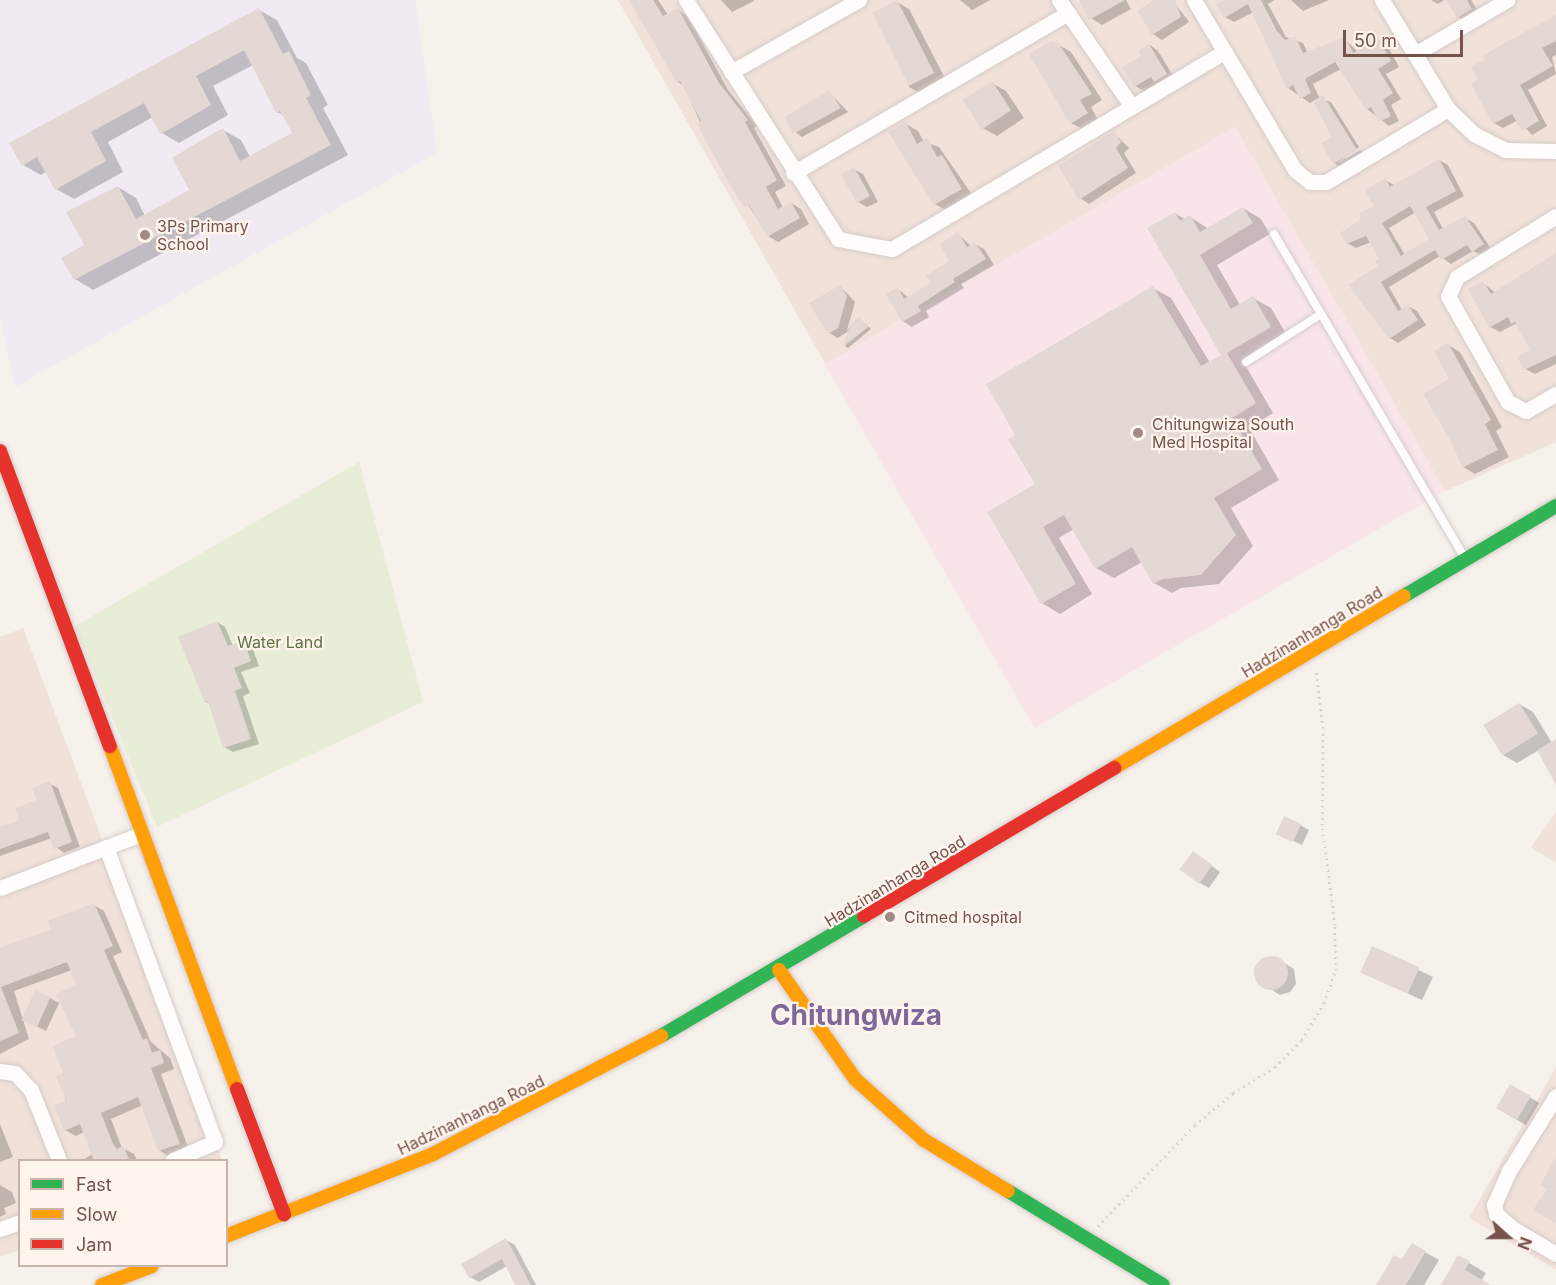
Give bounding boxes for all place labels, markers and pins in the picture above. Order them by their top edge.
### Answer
place label: 3Ps Primary School [157,216,249,254]
marker: 3Ps Primary School [138,228,152,242]
place label: Chitungwiza South Med Hospital [1152,414,1294,452]
marker: Chitungwiza South Med Hospital [1129,424,1147,442]
place label: Citmed hospital [904,907,1022,927]
marker: Citmed hospital [881,908,899,926]

